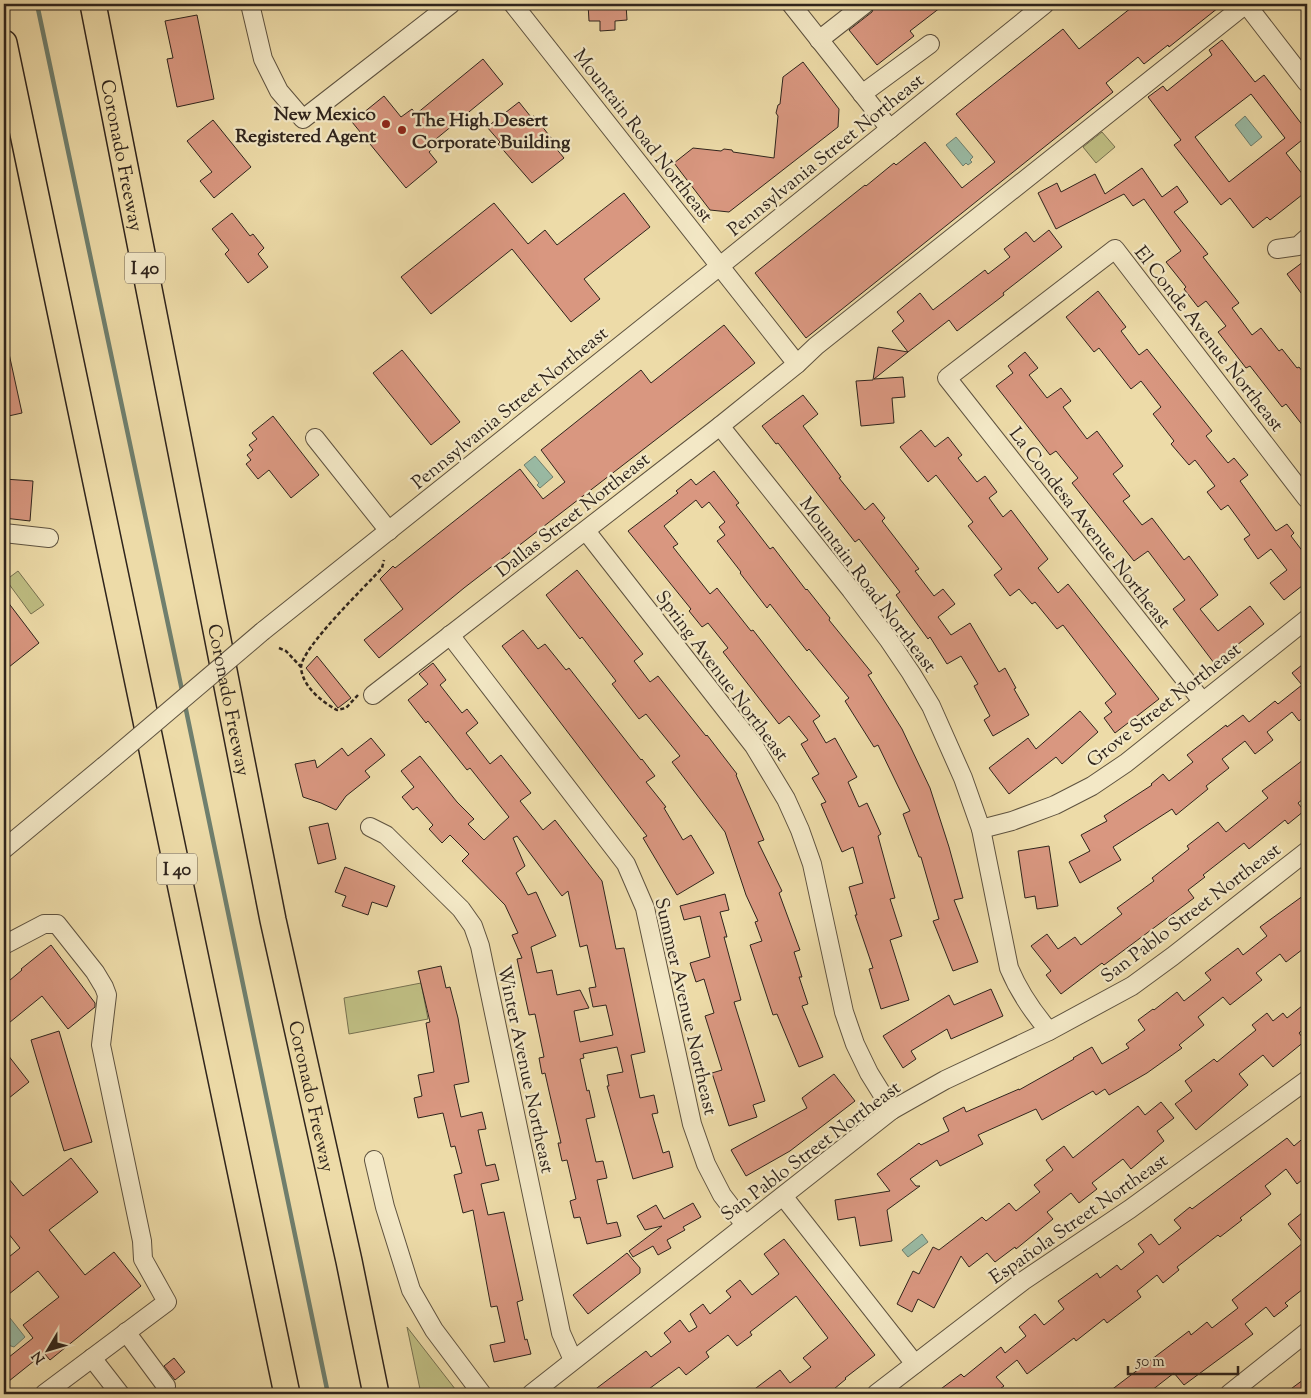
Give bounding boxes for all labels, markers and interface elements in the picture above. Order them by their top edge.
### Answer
street label: Mountain Road Northeast [566,44,719,229]
street label: Pennsylvania Street Northeast [723,68,931,244]
street label: Coronado Freeway [92,77,148,235]
place label: New Mexico Registered Agent [235,102,377,151]
place label: The High Desert Corporate Building [412,108,571,157]
marker: New Mexico Registered Agent [380,118,392,130]
marker: The High Desert Corporate Building [396,124,408,136]
street label: El Conde Avenue Northeast [1127,241,1290,439]
road number: I 40 [125,252,165,284]
street label: Pennsylvania Street Northeast [407,321,615,497]
street label: La Condesa Avenue Northeast [1002,422,1177,635]
street label: Dallas Street Northeast [491,447,657,585]
street label: Mountain Road Northeast [792,492,942,679]
street label: Spring Avenue Northeast [648,585,795,768]
street label: Coronado Freeway [199,622,256,779]
street label: Grove Street Northeast [1082,637,1248,775]
street label: San Pablo Street Northeast [1096,837,1287,991]
road number: I 40 [157,854,197,884]
street label: Summer Avenue Northeast [646,895,723,1118]
street label: Winter Avenue Northeast [489,963,560,1176]
street label: Coronado Freeway [280,1018,340,1176]
street label: San Pablo Street Northeast [716,1075,907,1229]
street label: Española Street Northeast [985,1148,1175,1292]
north arrow [22,1326,72,1376]
scale bar [1128,1343,1238,1375]
text: N [28,1346,51,1367]
text: 50 m [1135,1352,1165,1373]

